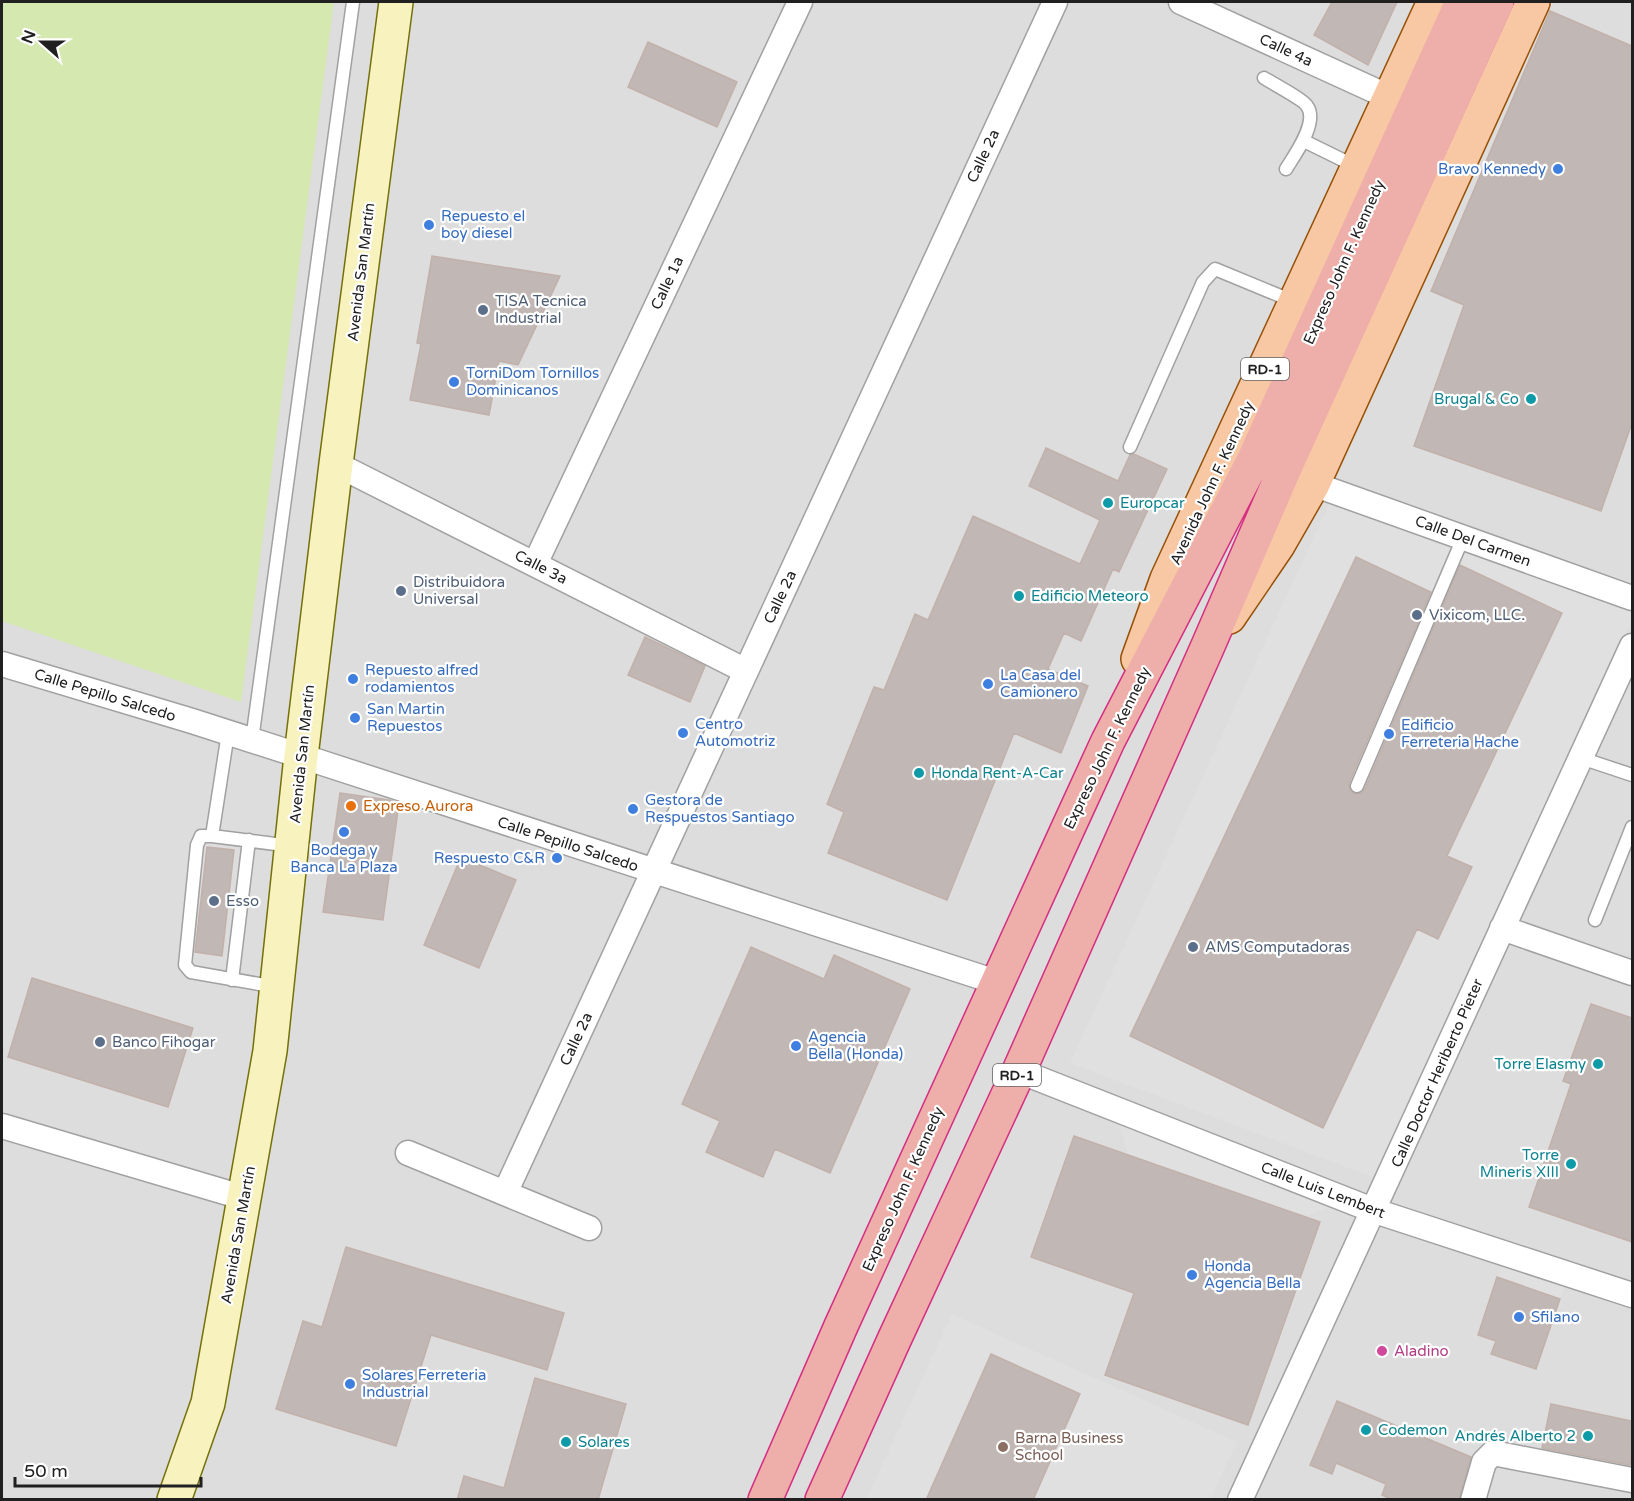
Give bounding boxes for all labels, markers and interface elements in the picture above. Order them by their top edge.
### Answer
north arrow [12,12,72,72]
text: N [17,27,41,47]
street label: Calle 4a [1257,30,1315,70]
street label: Calle 2a [963,127,1003,185]
place label: Bravo Kennedy [1438,160,1546,178]
marker: Bravo Kennedy [1551,162,1565,176]
street label: Expreso John F. Kennedy [1300,177,1388,347]
street label: Avenida San Martín [344,202,378,342]
place label: Repuesto el boy diesel [441,207,525,242]
marker: Repuesto el boy diesel [422,218,436,232]
street label: Calle 1a [647,254,687,312]
place label: TISA Tecnica Industrial [495,292,587,327]
marker: TISA Tecnica Industrial [476,303,490,317]
road number: RD-1 [1241,358,1289,380]
place label: TorniDom Tornillos Dominicanos [466,364,599,399]
marker: TorniDom Tornillos Dominicanos [447,375,461,389]
place label: Brugal & Co [1434,390,1519,408]
marker: Brugal & Co [1524,392,1538,406]
street label: Avenida John F. Kennedy [1166,398,1258,568]
place label: Europcar [1120,494,1185,512]
marker: Europcar [1101,496,1115,510]
street label: Calle Del Carmen [1413,512,1533,570]
street label: Calle 3a [512,546,570,588]
street label: Calle 2a [760,568,800,626]
place label: Distribuidora Universal [413,573,505,608]
marker: Distribuidora Universal [394,584,408,598]
place label: Edificio Meteoro [1031,587,1149,605]
marker: Edificio Meteoro [1012,589,1026,603]
place label: Vixicom, LLC. [1429,606,1525,624]
marker: Vixicom, LLC. [1410,608,1424,622]
place label: Repuesto alfred rodamientos [365,661,478,696]
street label: Expreso John F. Kennedy [1060,664,1154,832]
street label: Calle Pepillo Salcedo [32,665,178,725]
place label: La Casa del Camionero [1000,666,1081,701]
marker: Repuesto alfred rodamientos [346,672,360,686]
marker: La Casa del Camionero [981,677,995,691]
street label: Avenida San Martín [286,684,318,824]
place label: San Martin Repuestos [367,700,445,735]
marker: San Martin Repuestos [348,711,362,725]
place label: Centro Automotriz [695,715,775,750]
place label: Edificio Ferreteria Hache [1401,716,1519,751]
marker: Centro Automotriz [676,726,690,740]
marker: Edificio Ferreteria Hache [1382,727,1396,741]
place label: Honda Rent-A-Car [931,764,1064,782]
marker: Honda Rent-A-Car [912,766,926,780]
place label: Gestora de Respuestos Santiago [645,791,795,826]
place label: Expreso Aurora [363,797,473,815]
marker: Expreso Aurora [344,799,358,813]
marker: Gestora de Respuestos Santiago [626,802,640,816]
street label: Calle Pepillo Salcedo [495,813,641,875]
marker: Bodega y Banca La Plaza [337,825,351,839]
place label: Bodega y Banca La Plaza [290,841,398,876]
place label: Respuesto C&R [434,849,545,867]
marker: Respuesto C&R [550,851,564,865]
place label: Esso [226,892,259,910]
marker: Esso [207,894,221,908]
place label: AMS Computadoras [1205,938,1350,956]
marker: AMS Computadoras [1186,940,1200,954]
street label: Calle Doctor Heriberto Pieter [1387,976,1487,1170]
street label: Calle 2a [556,1010,596,1068]
place label: Agencia Bella (Honda) [808,1028,903,1063]
place label: Banco Fihogar [112,1033,216,1051]
marker: Banco Fihogar [93,1035,107,1049]
marker: Agencia Bella (Honda) [789,1039,803,1053]
place label: Torre Elasmy [1494,1055,1586,1073]
marker: Torre Elasmy [1591,1057,1605,1071]
road number: RD-1 [993,1064,1041,1086]
street label: Expreso John F. Kennedy [859,1104,947,1274]
place label: Torre Mineris XIII [1480,1146,1559,1181]
marker: Torre Mineris XIII [1564,1157,1578,1171]
street label: Calle Luis Lembert [1258,1158,1388,1222]
street label: Avenida San Martín [217,1165,259,1305]
place label: Honda Agencia Bella [1204,1257,1301,1292]
marker: Honda Agencia Bella [1185,1268,1199,1282]
place label: Sfilano [1531,1308,1580,1326]
marker: Sfilano [1512,1310,1526,1324]
place label: Aladino [1394,1342,1449,1360]
marker: Aladino [1375,1344,1389,1358]
place label: Solares Ferreteria Industrial [362,1366,486,1401]
marker: Solares Ferreteria Industrial [343,1377,357,1391]
place label: Codemon [1378,1421,1447,1439]
marker: Codemon [1359,1423,1373,1437]
place label: Andrés Alberto 2 [1455,1427,1576,1445]
place label: Barna Business School [1015,1429,1123,1464]
marker: Andrés Alberto 2 [1581,1429,1595,1443]
place label: Solares [578,1433,630,1451]
marker: Solares [559,1435,573,1449]
marker: Barna Business School [996,1440,1010,1454]
scale bar [15,1450,201,1488]
text: 50 m [24,1460,68,1482]

